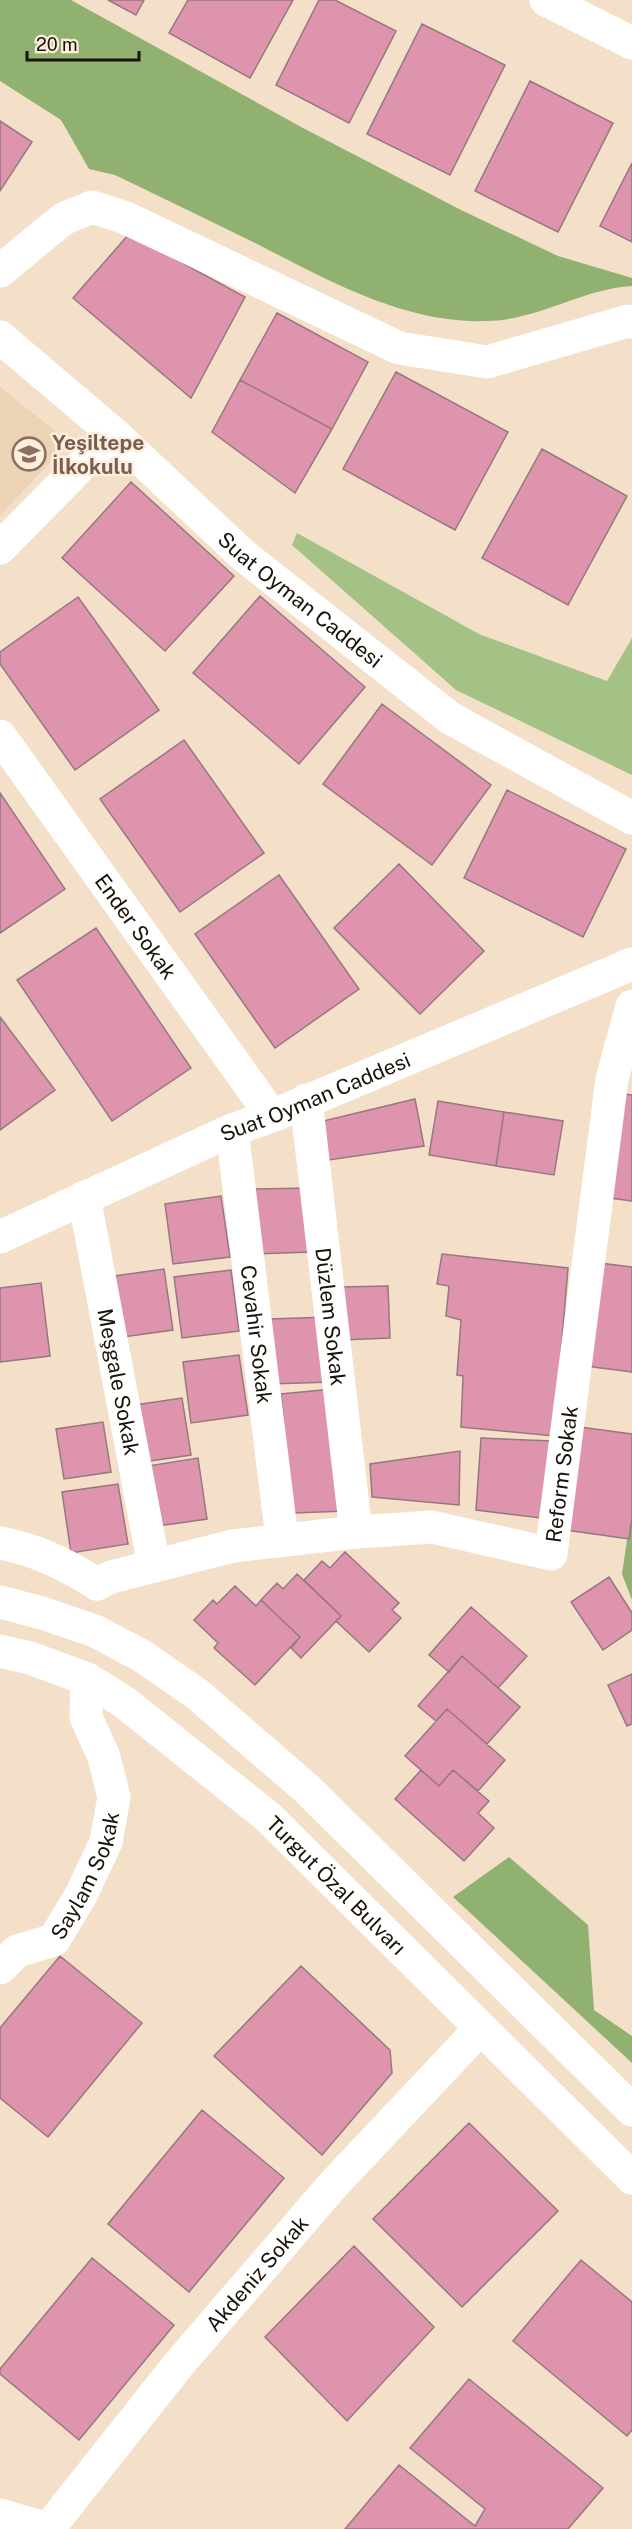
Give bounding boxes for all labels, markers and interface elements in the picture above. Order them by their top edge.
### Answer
scale bar [27,24,140,62]
text: 20 m [36,34,78,55]
place label: Yeşiltepe İlkokulu [52,430,144,479]
school or university icon: Yeşiltepe İlkokulu [11,436,47,472]
street label: Suat Oyman Caddesi [213,526,387,672]
street label: Ender Sokak [90,869,182,984]
street label: Suat Oyman Caddesi [216,1047,414,1146]
street label: Düzlem Sokak [311,1246,351,1387]
street label: Cevahir Sokak [236,1264,278,1406]
street label: Meşgale Sokak [93,1306,145,1457]
street label: Reform Sokak [540,1404,582,1544]
street label: Saylam Sokak [45,1810,124,1944]
street label: Turgut Özal Bulvarı [262,1811,411,1959]
street label: Akdeniz Sokak [200,2211,313,2336]

